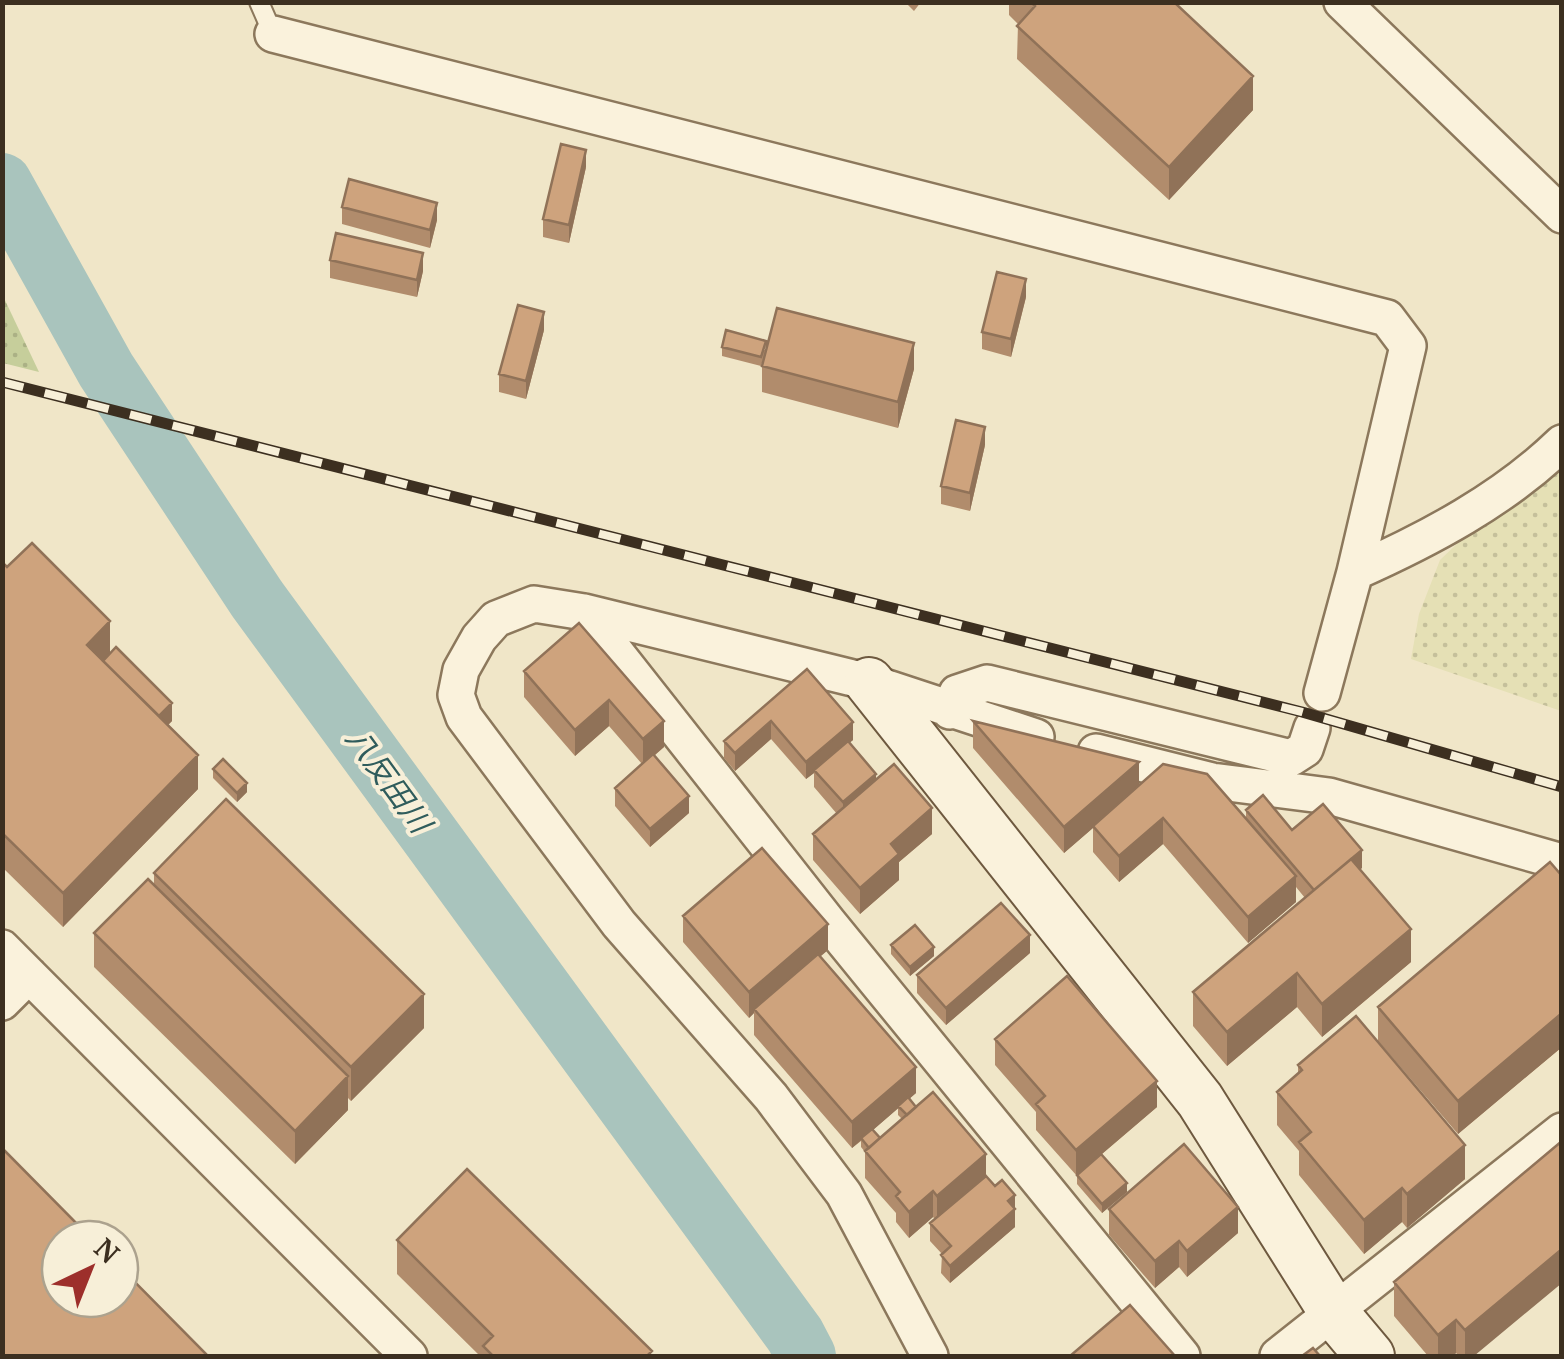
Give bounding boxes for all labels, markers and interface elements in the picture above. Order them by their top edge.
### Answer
water label: 八反田川 [338,720,442,843]
north arrow [40,1219,140,1319]
text: N [87,1230,128,1271]

